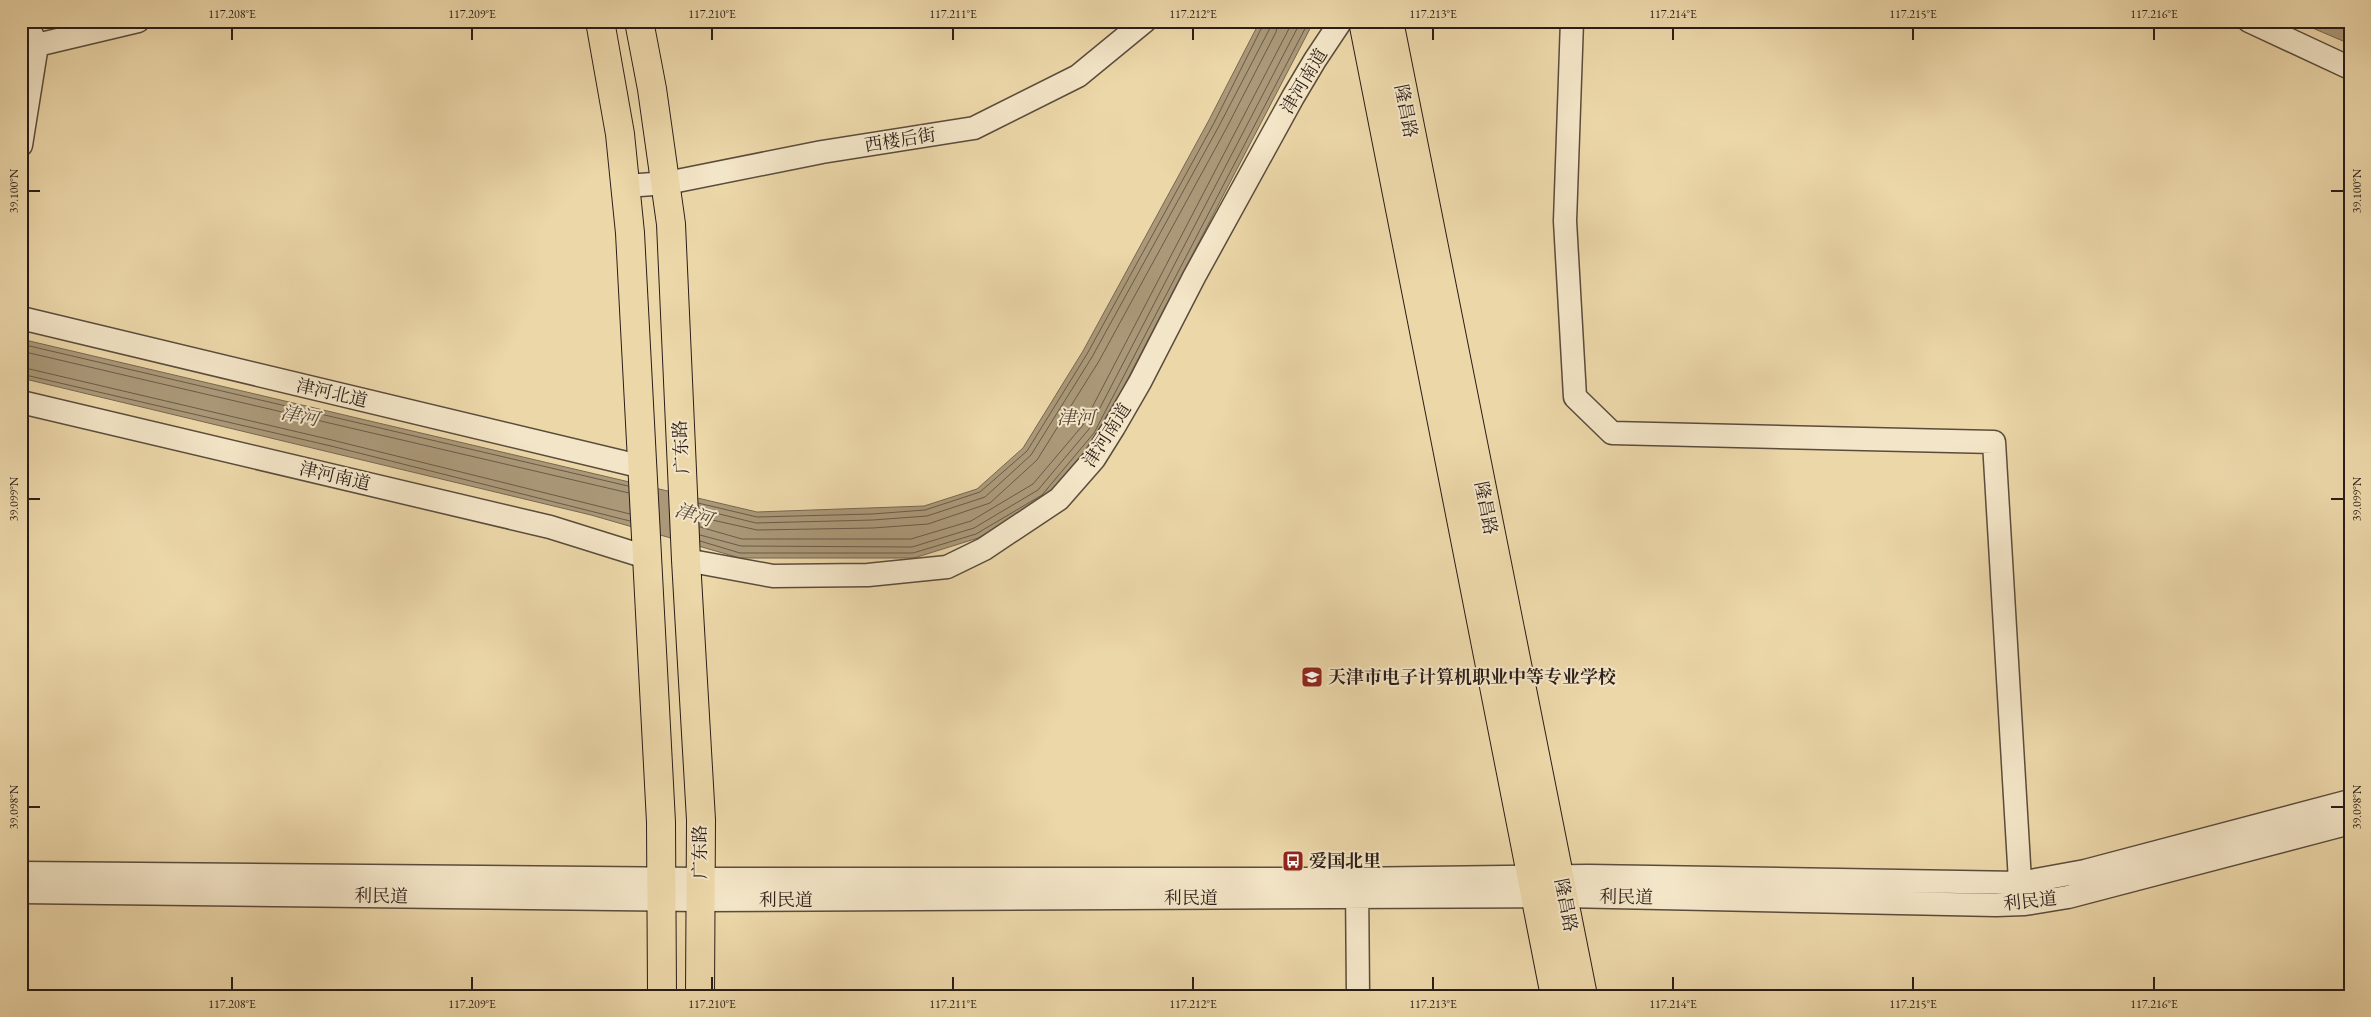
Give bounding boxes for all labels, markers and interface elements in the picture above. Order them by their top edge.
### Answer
text: 117.208°E [208,6,256,22]
text: 117.209°E [448,6,496,22]
text: 117.210°E [688,6,736,22]
text: 117.211°E [929,6,977,22]
text: 117.212°E [1169,6,1217,22]
text: 117.213°E [1409,6,1457,22]
text: 117.214°E [1649,6,1697,22]
text: 117.215°E [1889,6,1937,22]
text: 117.216°E [2130,6,2178,22]
street label: 津河南道 [1275,44,1332,118]
street label: 隆昌路 [1390,82,1423,140]
street label: 西楼后街 [863,123,937,156]
text: 39.100°N [6,168,22,213]
text: 39.100°N [2349,168,2365,213]
street label: 津河北道 [294,373,370,412]
street label: 津河南道 [1077,398,1136,471]
water label: 津河 [279,399,324,432]
water label: 津河 [1057,405,1098,430]
street label: 广东路 [668,419,693,475]
street label: 津河南道 [297,456,373,495]
text: 39.099°N [6,476,22,521]
text: 39.099°N [2349,476,2365,521]
street label: 隆昌路 [1470,479,1503,537]
water label: 津河 [672,497,719,533]
school or university icon: 天津市电子计算机职业中等专业学校 [1300,665,1324,689]
place label: 天津市电子计算机职业中等专业学校 [1328,665,1616,688]
text: 39.098°N [6,784,22,829]
text: 39.098°N [2349,784,2365,829]
street label: 广东路 [688,825,711,879]
bus stop icon: 爱国北里 [1281,849,1305,873]
place label: 爱国北里 [1309,849,1381,872]
street label: 隆昌路 [1550,876,1583,934]
street label: 利民道 [354,884,408,907]
street label: 利民道 [1599,885,1653,908]
street label: 利民道 [1164,886,1218,909]
street label: 利民道 [2002,886,2058,915]
street label: 利民道 [759,888,813,911]
text: 117.208°E [208,996,256,1012]
text: 117.209°E [448,996,496,1012]
text: 117.210°E [688,996,736,1012]
text: 117.211°E [929,996,977,1012]
text: 117.212°E [1169,996,1217,1012]
text: 117.213°E [1409,996,1457,1012]
text: 117.214°E [1649,996,1697,1012]
text: 117.215°E [1889,996,1937,1012]
text: 117.216°E [2130,996,2178,1012]

